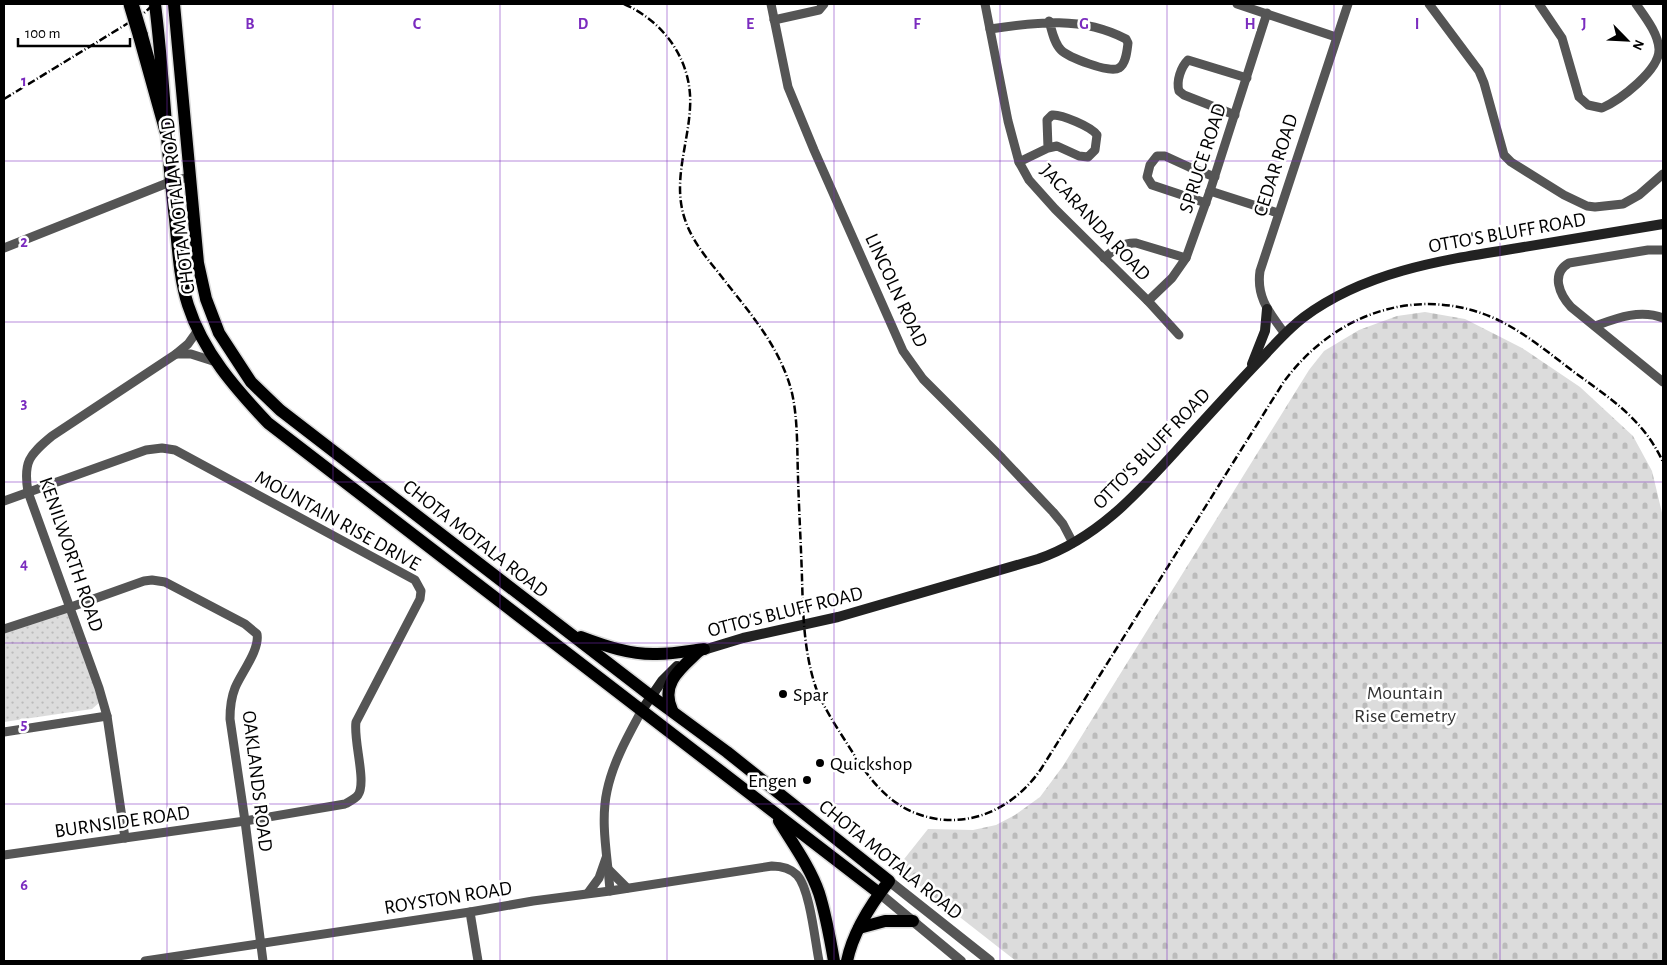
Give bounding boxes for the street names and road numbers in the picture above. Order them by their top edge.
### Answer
street label: SPRUCE ROAD [1176,101,1230,216]
street label: CEDAR ROAD [1250,112,1302,219]
street label: CHOTA MOTALA ROAD [157,116,199,295]
street label: JACARANDA ROAD [1036,161,1154,285]
street label: OTTO'S BLUFF ROAD [1427,209,1587,257]
street label: LINCOLN ROAD [861,230,931,351]
street label: OTTO'S BLUFF ROAD [1089,384,1214,513]
street label: MOUNTAIN RISE DRIVE [251,467,424,575]
street label: KENILWORTH ROAD [35,474,107,634]
street label: CHOTA MOTALA ROAD [399,476,552,602]
street label: OTTO'S BLUFF ROAD [706,583,865,641]
street label: OAKLANDS ROAD [238,709,276,853]
street label: CHOTA MOTALA ROAD [815,796,966,924]
street label: BURNSIDE ROAD [53,803,191,841]
street label: ROYSTON ROAD [383,878,514,918]

